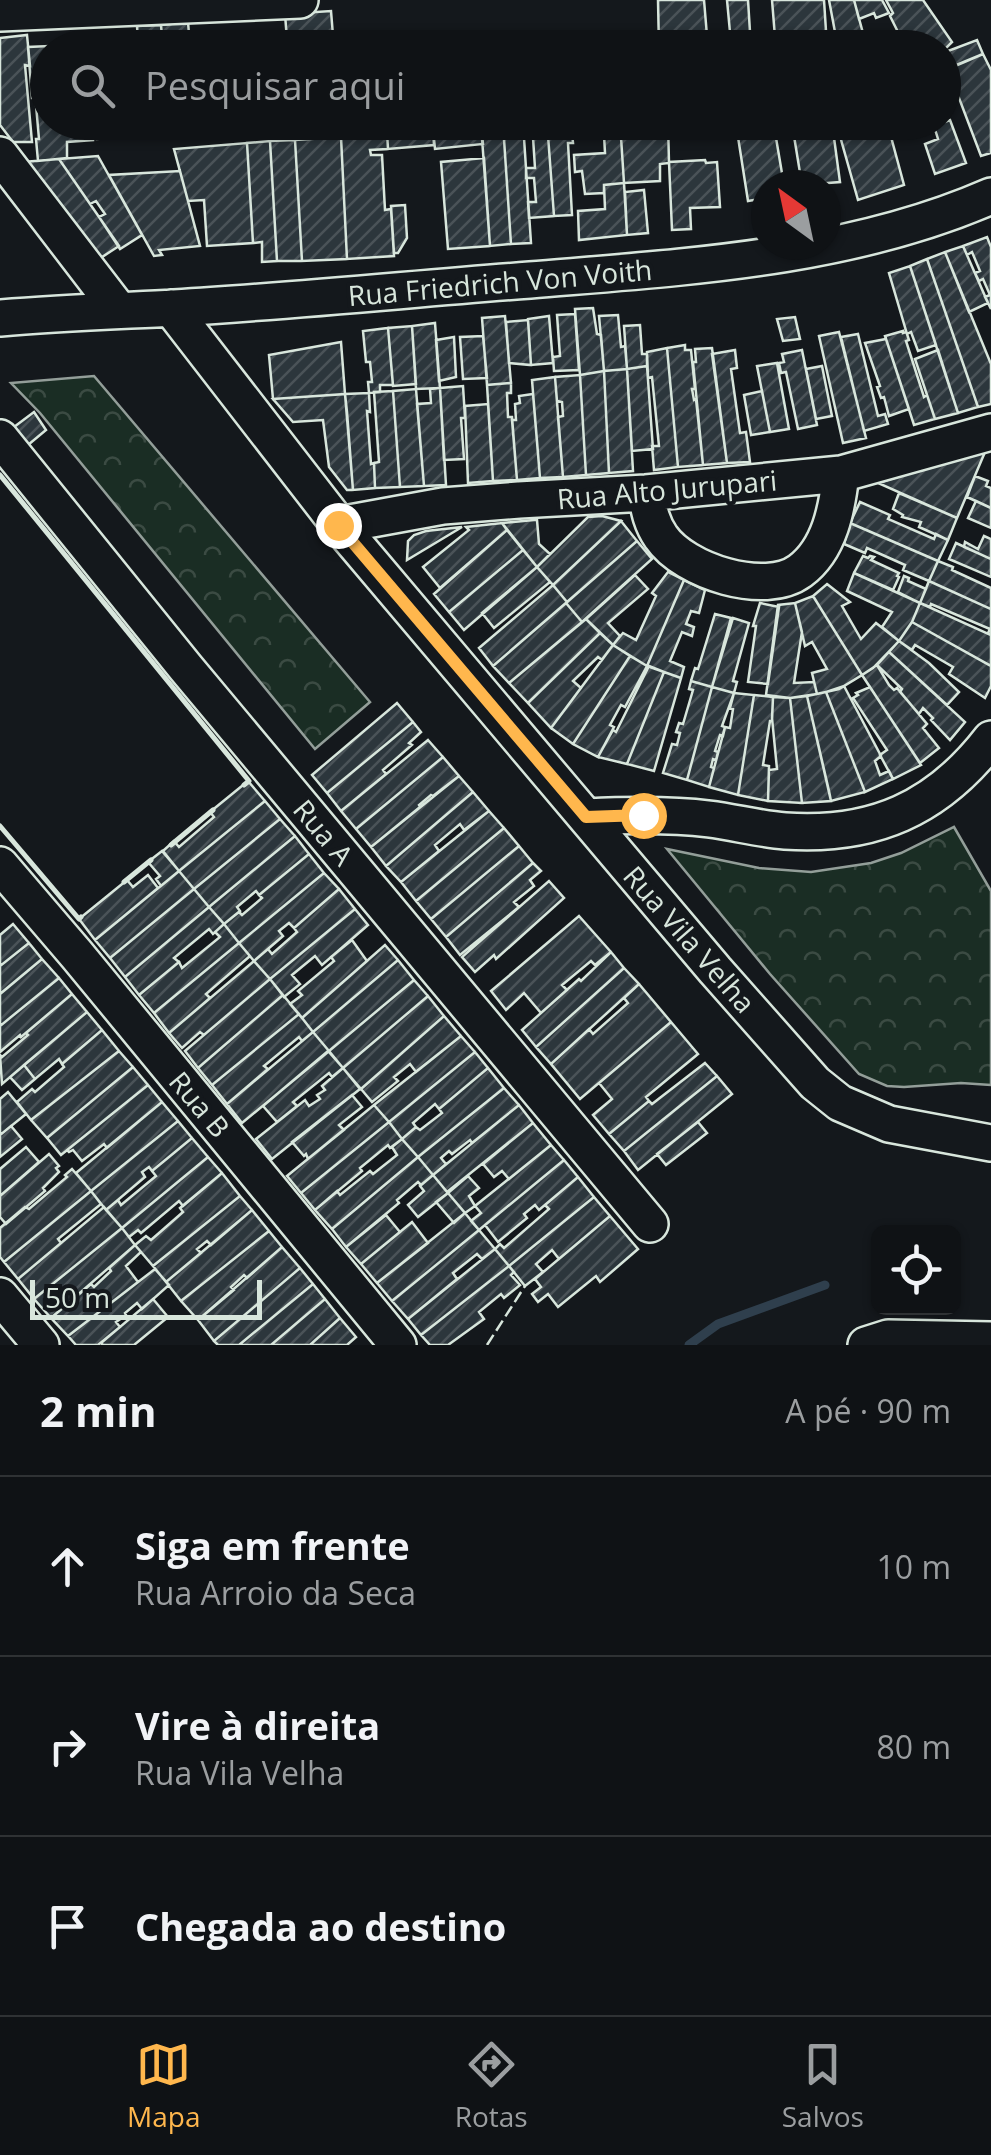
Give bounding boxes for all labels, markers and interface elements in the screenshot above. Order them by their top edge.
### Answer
search box [30,30,961,140]
icon: search [65,58,120,113]
text: Pesquisar aqui [145,59,405,111]
north arrow [751,170,841,260]
street label: Rua Friedrich Von Voith [346,250,654,314]
street label: Rua Alto Jurupari [555,460,779,518]
route end [316,503,362,549]
street label: Rua A [285,791,363,873]
route start [621,793,667,839]
street label: Rua Vila Velha [616,857,764,1021]
street label: Rua B [161,1063,239,1145]
map controls [871,1225,961,1315]
button: locate [871,1225,961,1315]
scale bar [30,1275,262,1320]
text: 50 m [45,1278,110,1316]
text: 2 min [40,1382,157,1439]
text: A pé · 90 m [785,1389,951,1432]
text: Siga em frente [135,1519,410,1571]
icon: ahead [40,1539,95,1594]
text: 10 m [876,1545,951,1588]
text: Rua Arroio da Seca [135,1571,416,1614]
text: Vire à direita [135,1699,380,1751]
icon: right [40,1719,95,1774]
text: 80 m [876,1725,951,1768]
text: Rua Vila Velha [135,1751,344,1794]
icon: arrive [40,1899,95,1954]
text: Chegada ao destino [135,1900,506,1952]
tab: Mapa [127,2037,201,2135]
tab: Rotas [455,2037,528,2135]
tab: Salvos [782,2037,864,2135]

